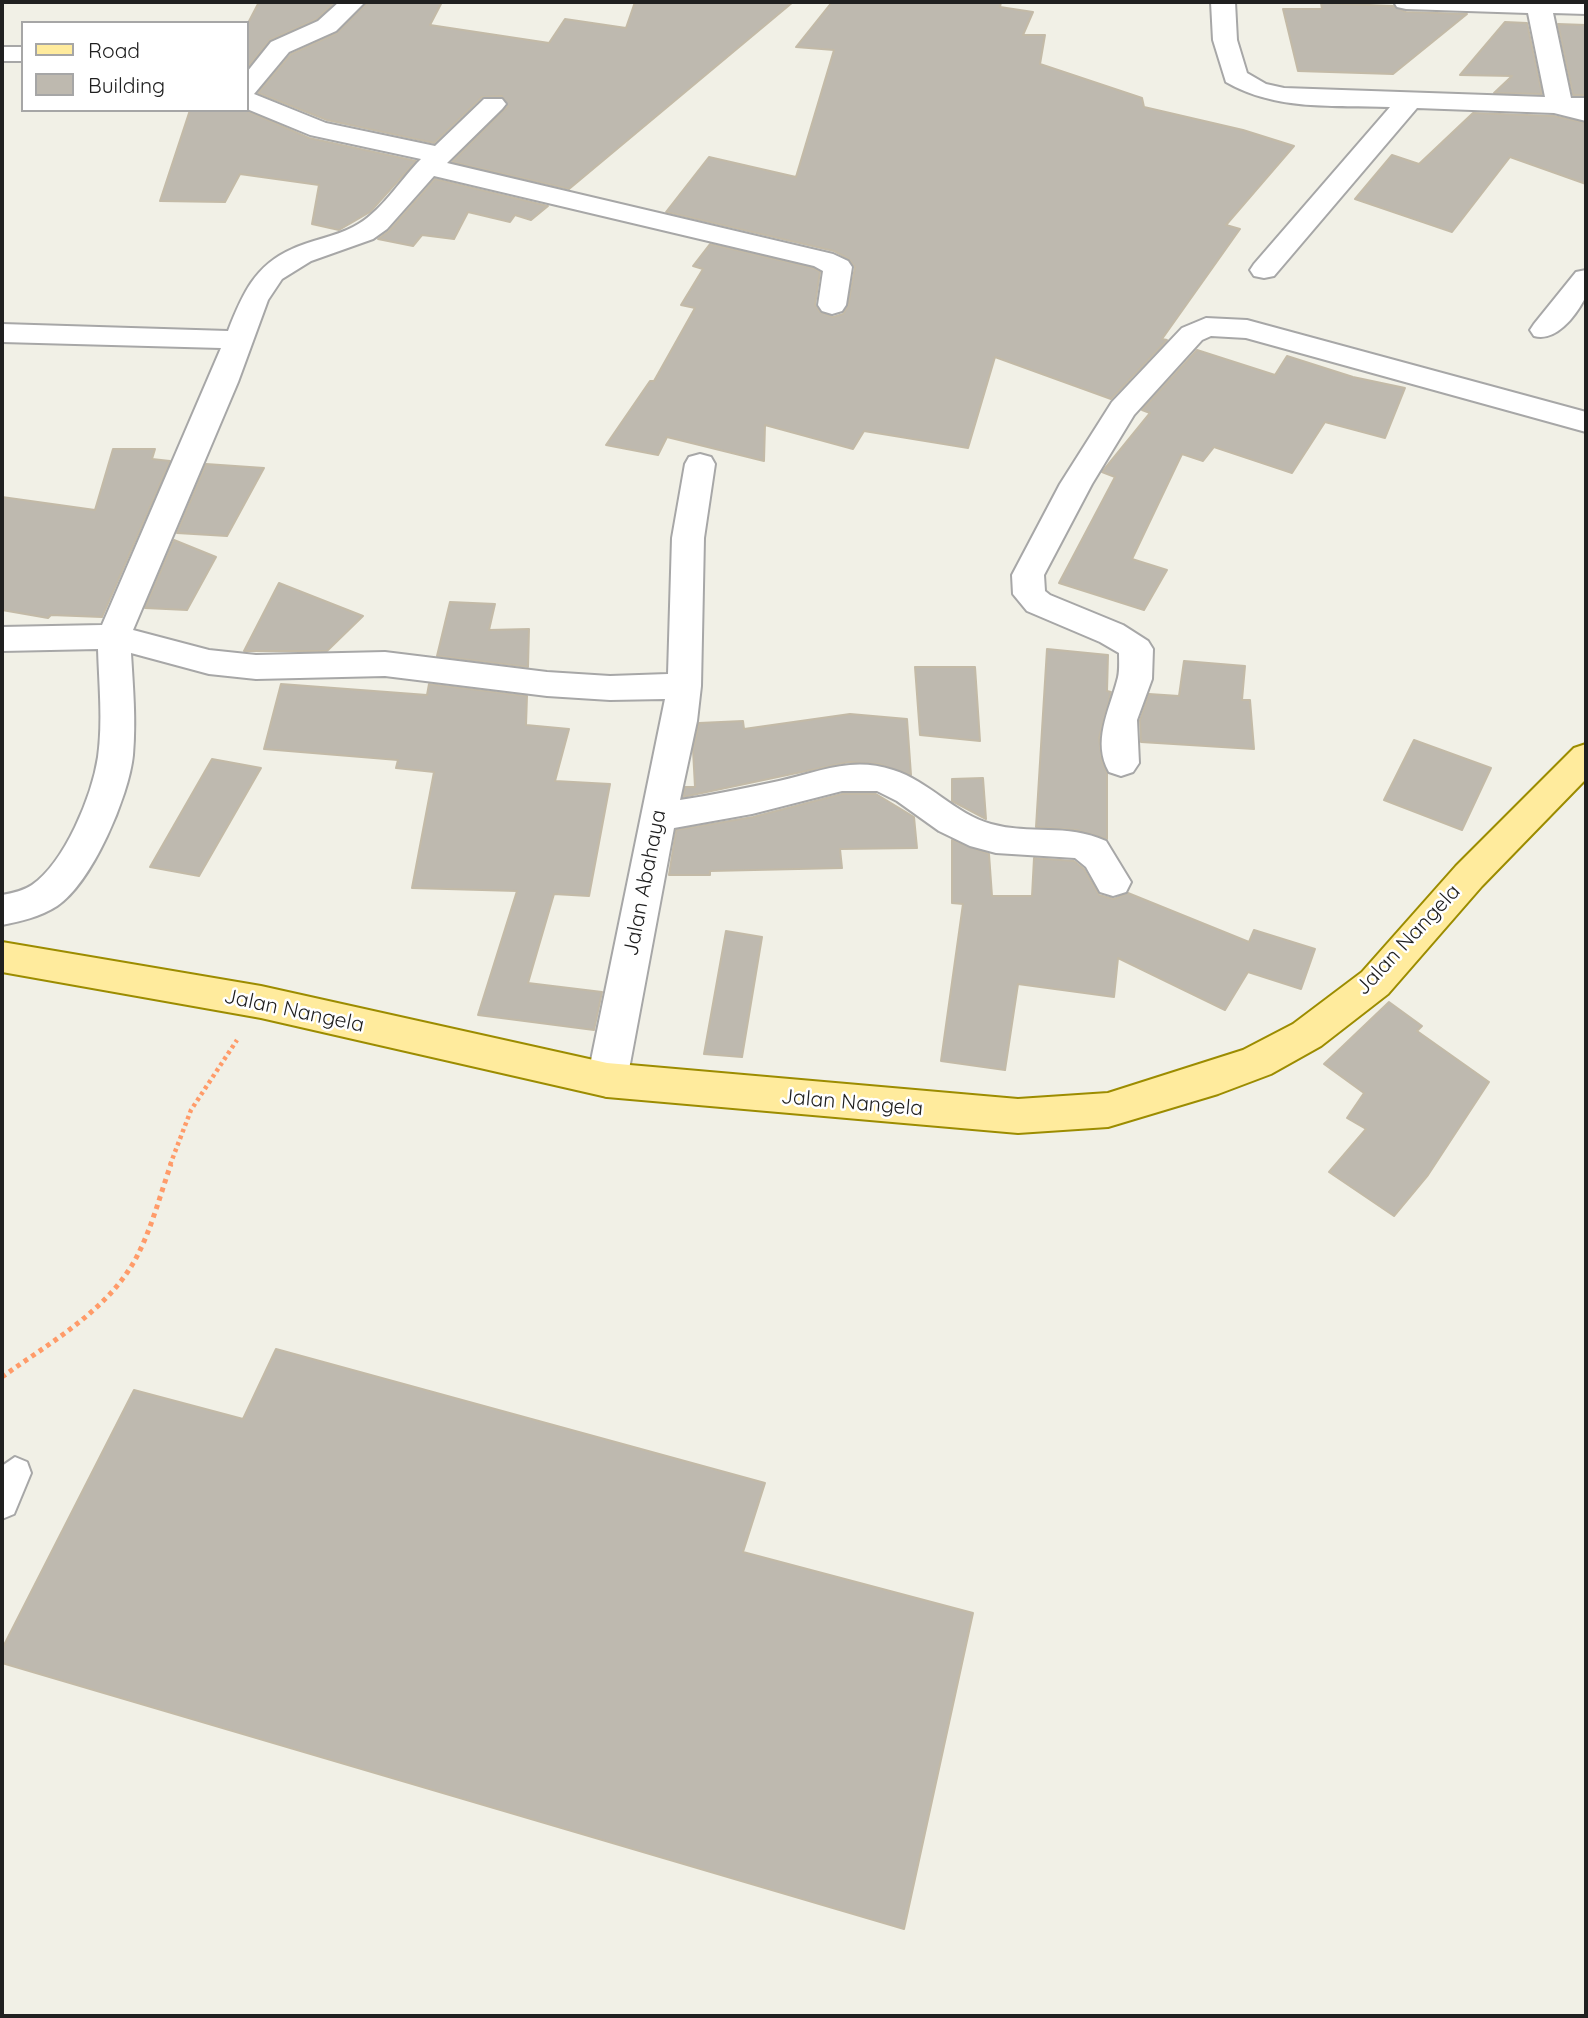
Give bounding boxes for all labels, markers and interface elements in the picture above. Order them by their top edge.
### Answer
legend [21,21,248,112]
text: Road [88,37,140,63]
text: Building [88,72,165,98]
street label: Jalan Abahaya [618,808,672,958]
street label: Jalan Nangela [1350,879,1466,1001]
street label: Jalan Nangela [222,984,366,1038]
street label: Jalan Nangela [780,1084,924,1122]

